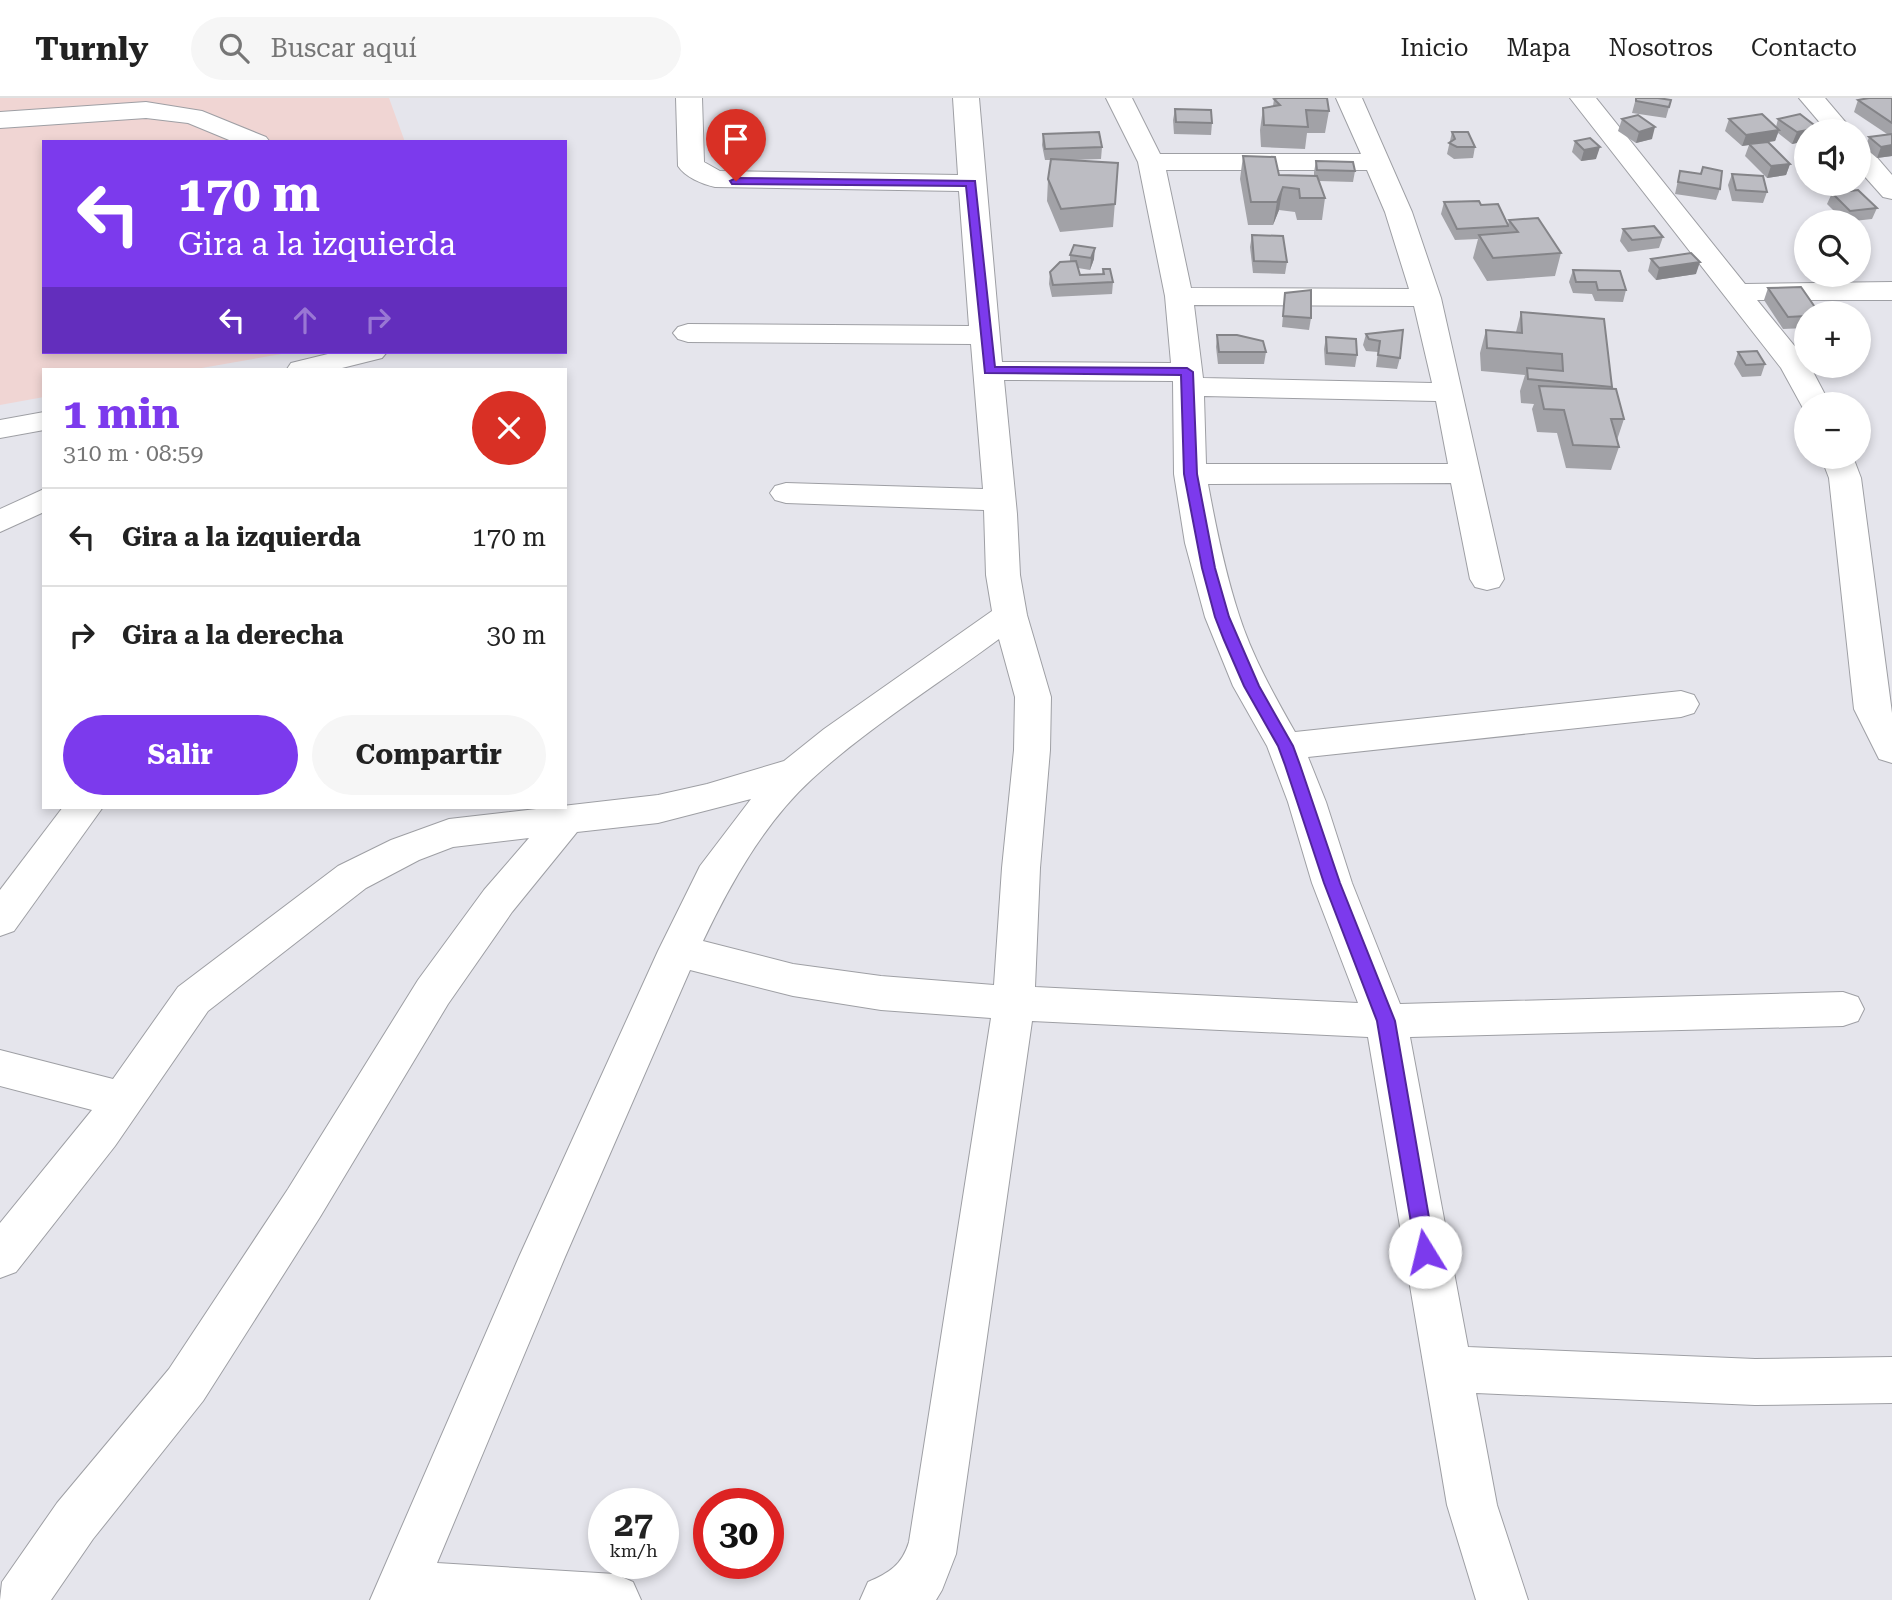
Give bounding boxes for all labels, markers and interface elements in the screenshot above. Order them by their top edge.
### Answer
search box [191,17,681,80]
text: Turnly [35,29,149,68]
icon: search [215,29,253,67]
text: Buscar aquí [271,33,417,63]
text: Inicio [1400,34,1468,62]
text: Mapa [1506,34,1571,62]
text: Nosotros [1609,34,1713,62]
text: Contacto [1751,34,1857,62]
pin [706,109,766,181]
map controls [1794,119,1871,469]
button: sound [1794,119,1871,196]
icon: arrive [717,120,755,158]
text: 170 m [178,166,320,223]
icon: left [63,168,154,259]
button: search [1794,210,1871,287]
text: Gira a la izquierda [178,225,456,263]
icon: left [213,301,251,339]
icon: ahead [286,301,324,339]
icon: right [359,301,397,339]
button: + [1794,301,1871,378]
text: 1 min [63,389,180,438]
button: close [472,391,546,465]
button: − [1794,392,1871,469]
text: 310 m · 08:59 [63,440,203,467]
icon: left [63,518,101,556]
text: Gira a la izquierda [122,522,361,552]
text: 170 m [472,522,546,552]
icon: right [63,616,101,654]
text: Gira a la derecha [122,620,343,650]
text: 30 m [487,620,546,650]
button: Salir [63,715,298,795]
button: Compartir [312,715,546,795]
position arrow [1388,1215,1462,1289]
speed limit sign: 30 [693,1488,784,1579]
text: 27 [614,1504,653,1545]
text: km/h [609,1540,658,1561]

